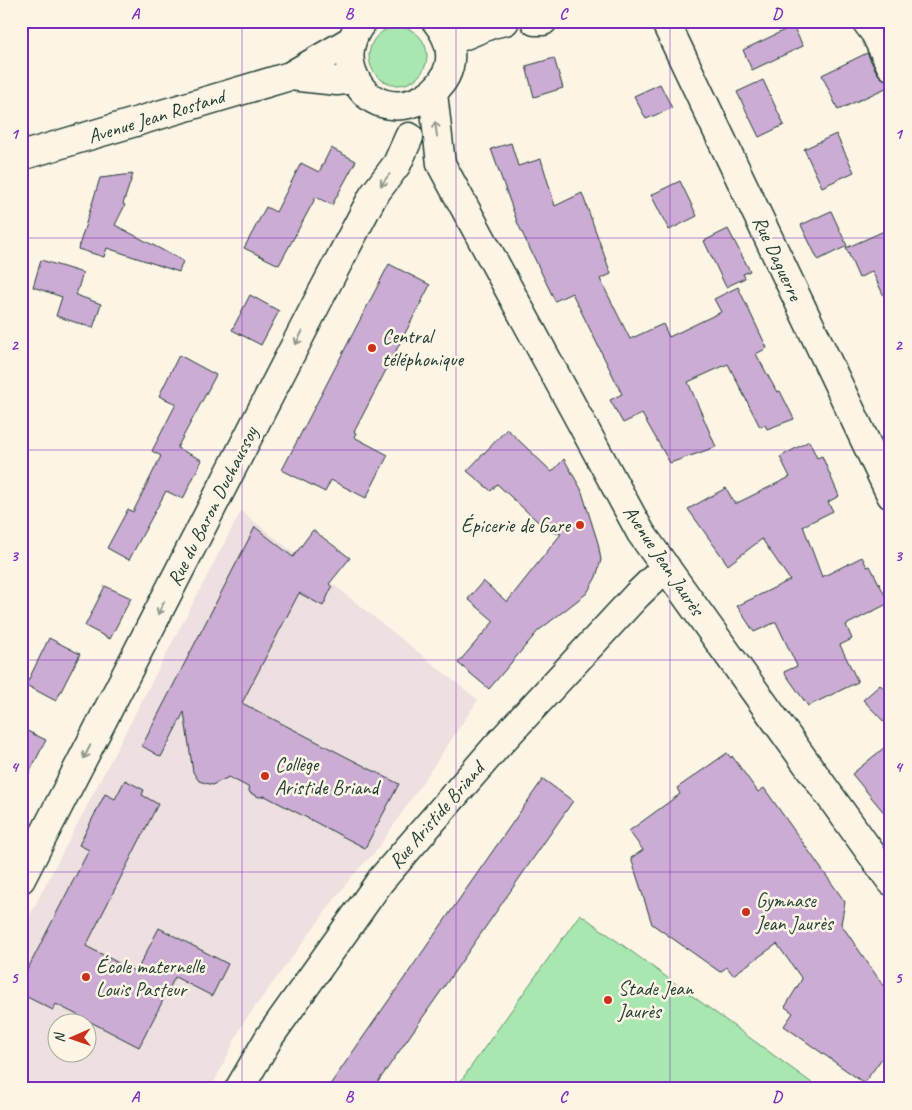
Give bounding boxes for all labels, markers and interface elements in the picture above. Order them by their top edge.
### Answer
text: A [131,4,141,24]
text: B [345,4,355,24]
text: C [559,4,569,24]
text: D [772,4,783,24]
street label: Avenue Jean Rostand [85,83,230,149]
one-way arrow [431,121,441,137]
text: 1 [10,124,19,144]
text: 1 [894,124,903,144]
one-way arrow [380,173,390,187]
street label: Rue Daguerre [747,212,809,306]
place label: Central téléphonique [382,324,464,372]
one-way arrow [294,331,304,346]
text: 2 [10,335,19,355]
text: 2 [894,335,903,355]
marker: Central téléphonique [366,342,378,354]
street label: Rue du Baron Duchaussoy [162,422,264,590]
street label: Avenue Jean Jaurès [618,501,711,622]
place label: Épicerie de Gare [461,513,571,538]
marker: Épicerie de Gare [574,519,586,531]
text: 3 [10,546,19,566]
text: 3 [894,546,903,566]
one-way arrow [156,600,166,615]
one-way arrow [82,744,91,759]
place label: Collège Aristide Briand [275,752,382,800]
street label: Rue Aristide Briand [383,755,491,874]
text: 4 [10,757,19,777]
text: 4 [894,757,903,777]
marker: Collège Aristide Briand [259,770,271,782]
place label: Gymnase Jean Jaurès [755,888,835,936]
marker: Gymnase Jean Jaurès [740,906,752,918]
place label: École maternelle Louis Pasteur [96,954,206,1002]
text: 5 [11,968,20,988]
text: 5 [895,968,904,988]
marker: École maternelle Louis Pasteur [80,971,92,983]
place label: Stade Jean Jaurès [617,976,694,1024]
marker: Stade Jean Jaurès [602,994,614,1006]
north arrow [48,1012,98,1062]
text: N [51,1031,68,1043]
text: A [131,1087,141,1107]
text: B [345,1087,355,1107]
text: C [559,1087,569,1107]
text: D [772,1087,783,1107]

